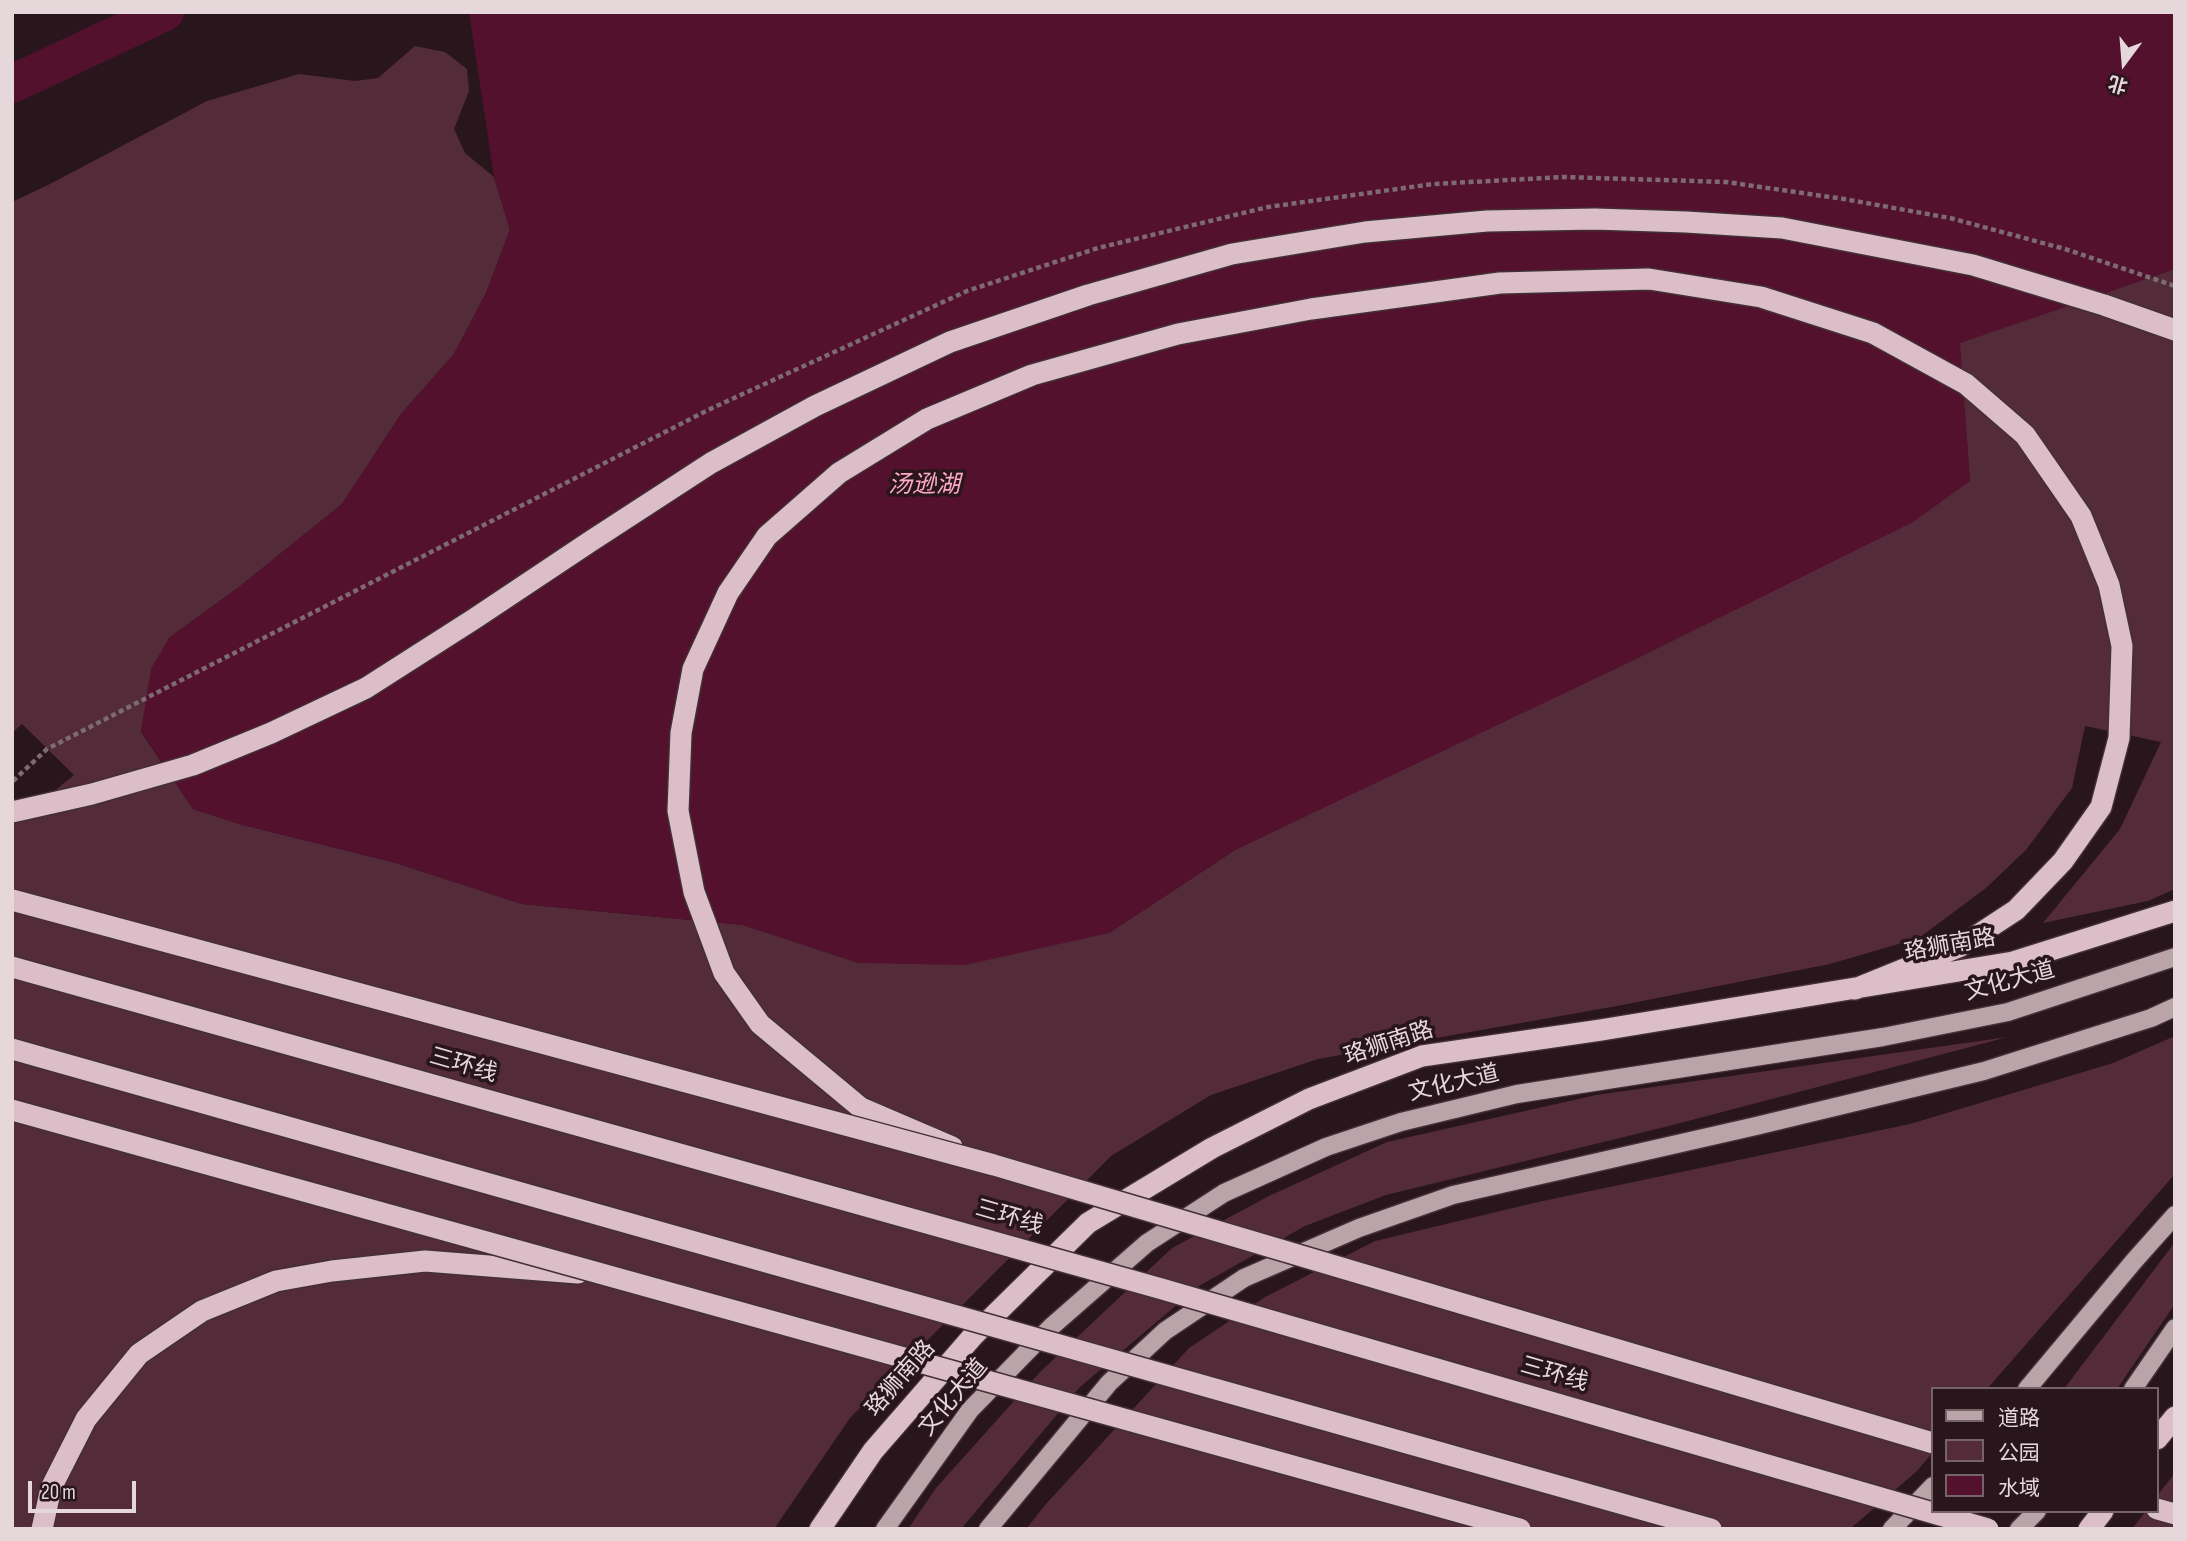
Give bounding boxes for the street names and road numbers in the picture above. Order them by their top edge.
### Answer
street label: 珞狮南路 [1902,924,1998,968]
street label: 文化大道 [1962,957,2058,1007]
street label: 珞狮南路 [1341,1017,1437,1071]
street label: 三环线 [426,1043,500,1089]
street label: 文化大道 [1406,1060,1502,1108]
street label: 三环线 [972,1195,1046,1241]
street label: 珞狮南路 [860,1335,942,1423]
street label: 三环线 [1517,1352,1591,1398]
street label: 文化大道 [914,1354,994,1442]

